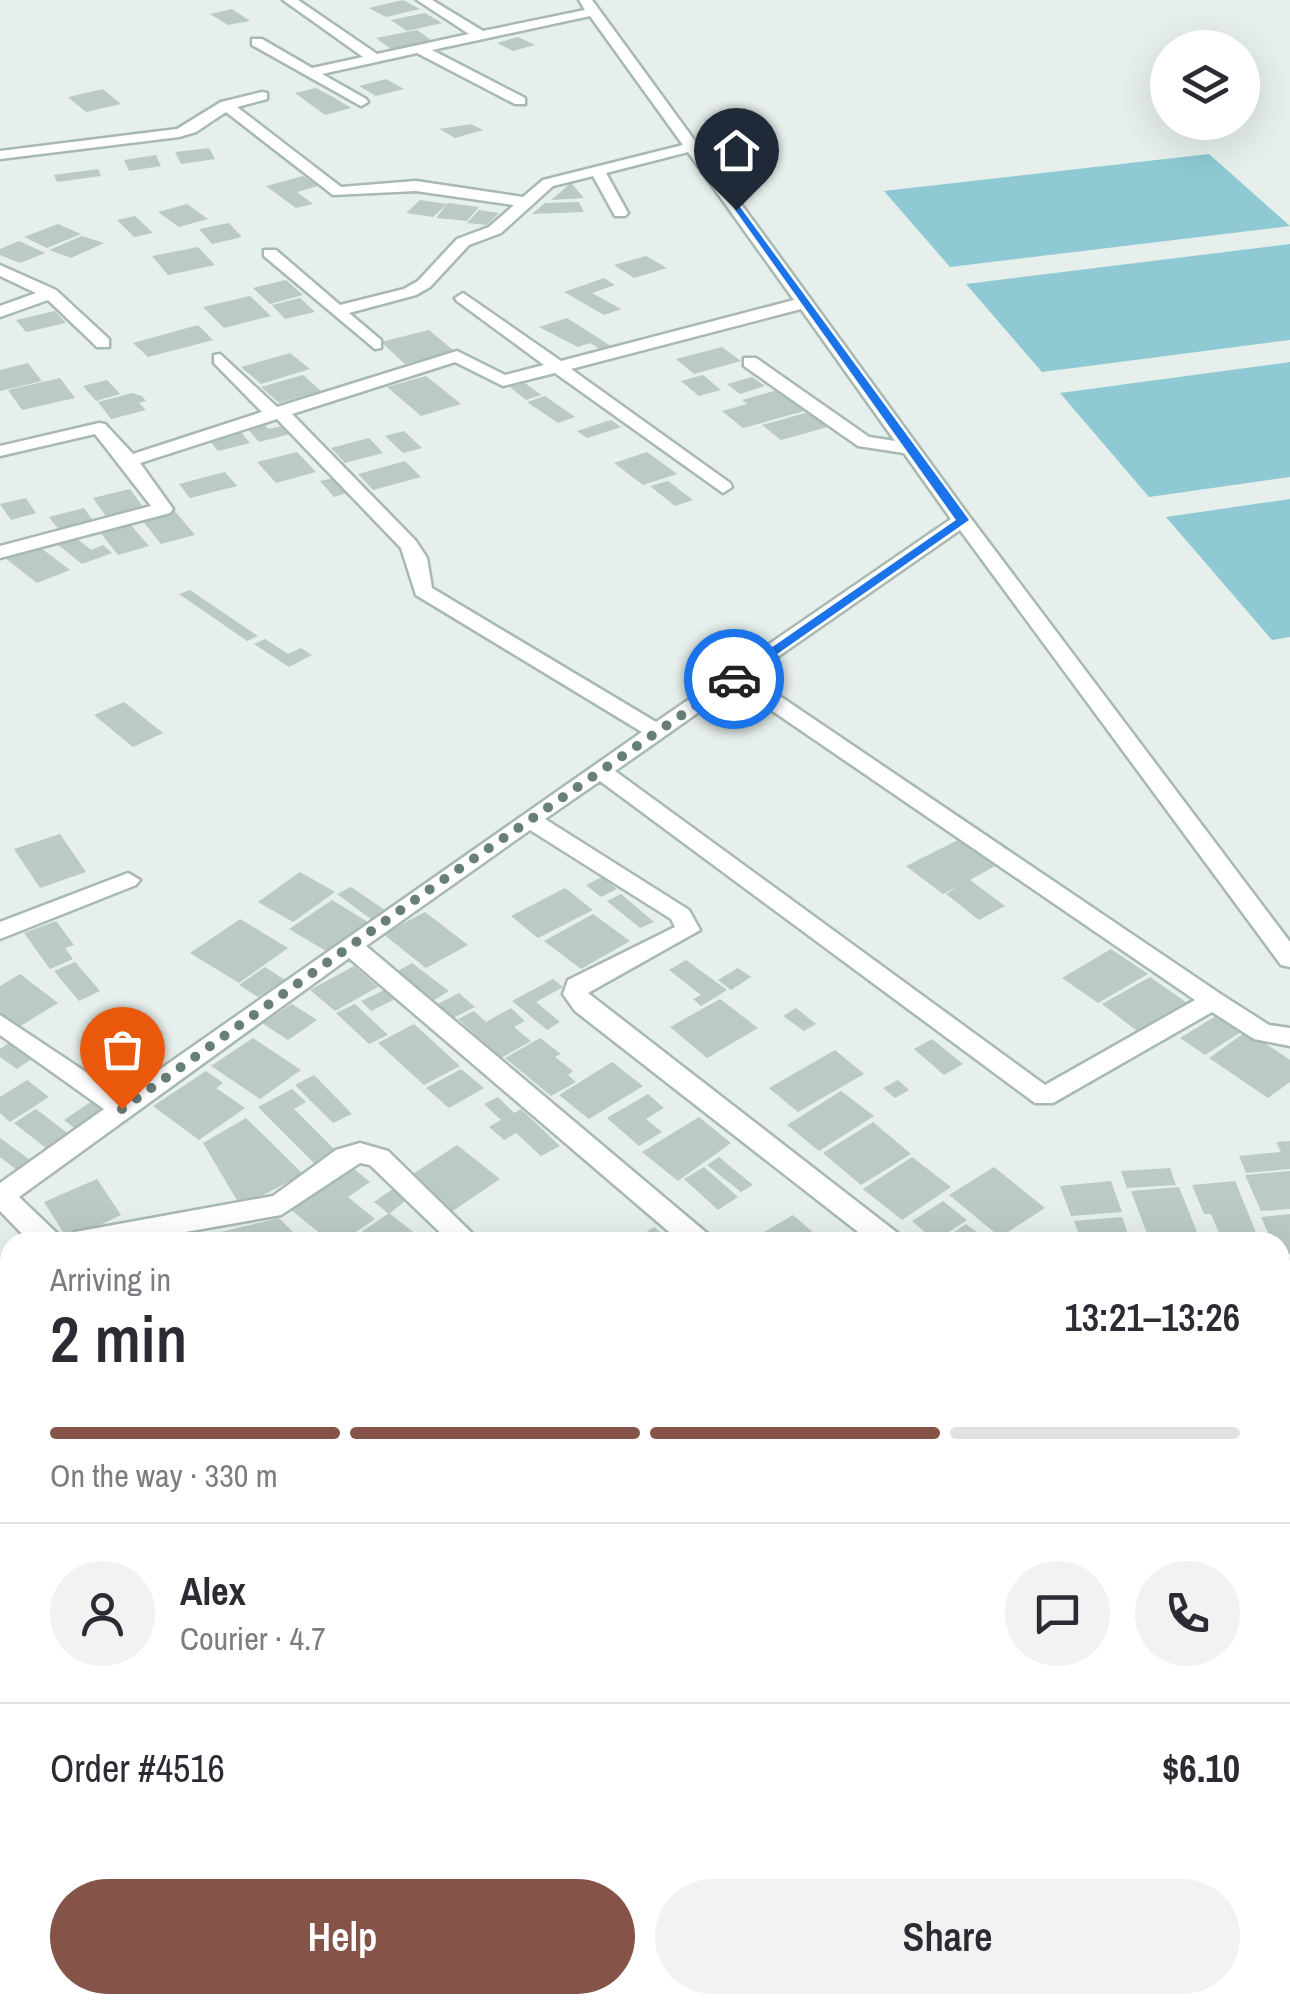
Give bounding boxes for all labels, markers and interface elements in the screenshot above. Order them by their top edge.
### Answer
map controls [1150,30,1260,140]
button: layers [1150,30,1260,140]
pin [694,108,779,211]
icon: home [709,123,764,178]
courier [684,629,784,729]
icon: car [707,652,762,707]
pin [80,1007,165,1110]
icon: bag [95,1022,150,1077]
text: Arriving in [50,1258,171,1301]
text: 13:21–13:26 [1064,1292,1240,1343]
text: 2 min [50,1295,187,1382]
text: On the way · 330 m [50,1454,278,1497]
button: person [50,1561,155,1666]
button: chat [1005,1561,1110,1666]
button: phone [1135,1561,1240,1666]
text: Alex [180,1566,246,1617]
text: Courier · 4.7 [180,1617,326,1660]
text: Order #4516 [50,1743,225,1794]
text: $6.10 [1162,1743,1240,1794]
button: Help [50,1879,635,1994]
button: Share [655,1879,1240,1994]

